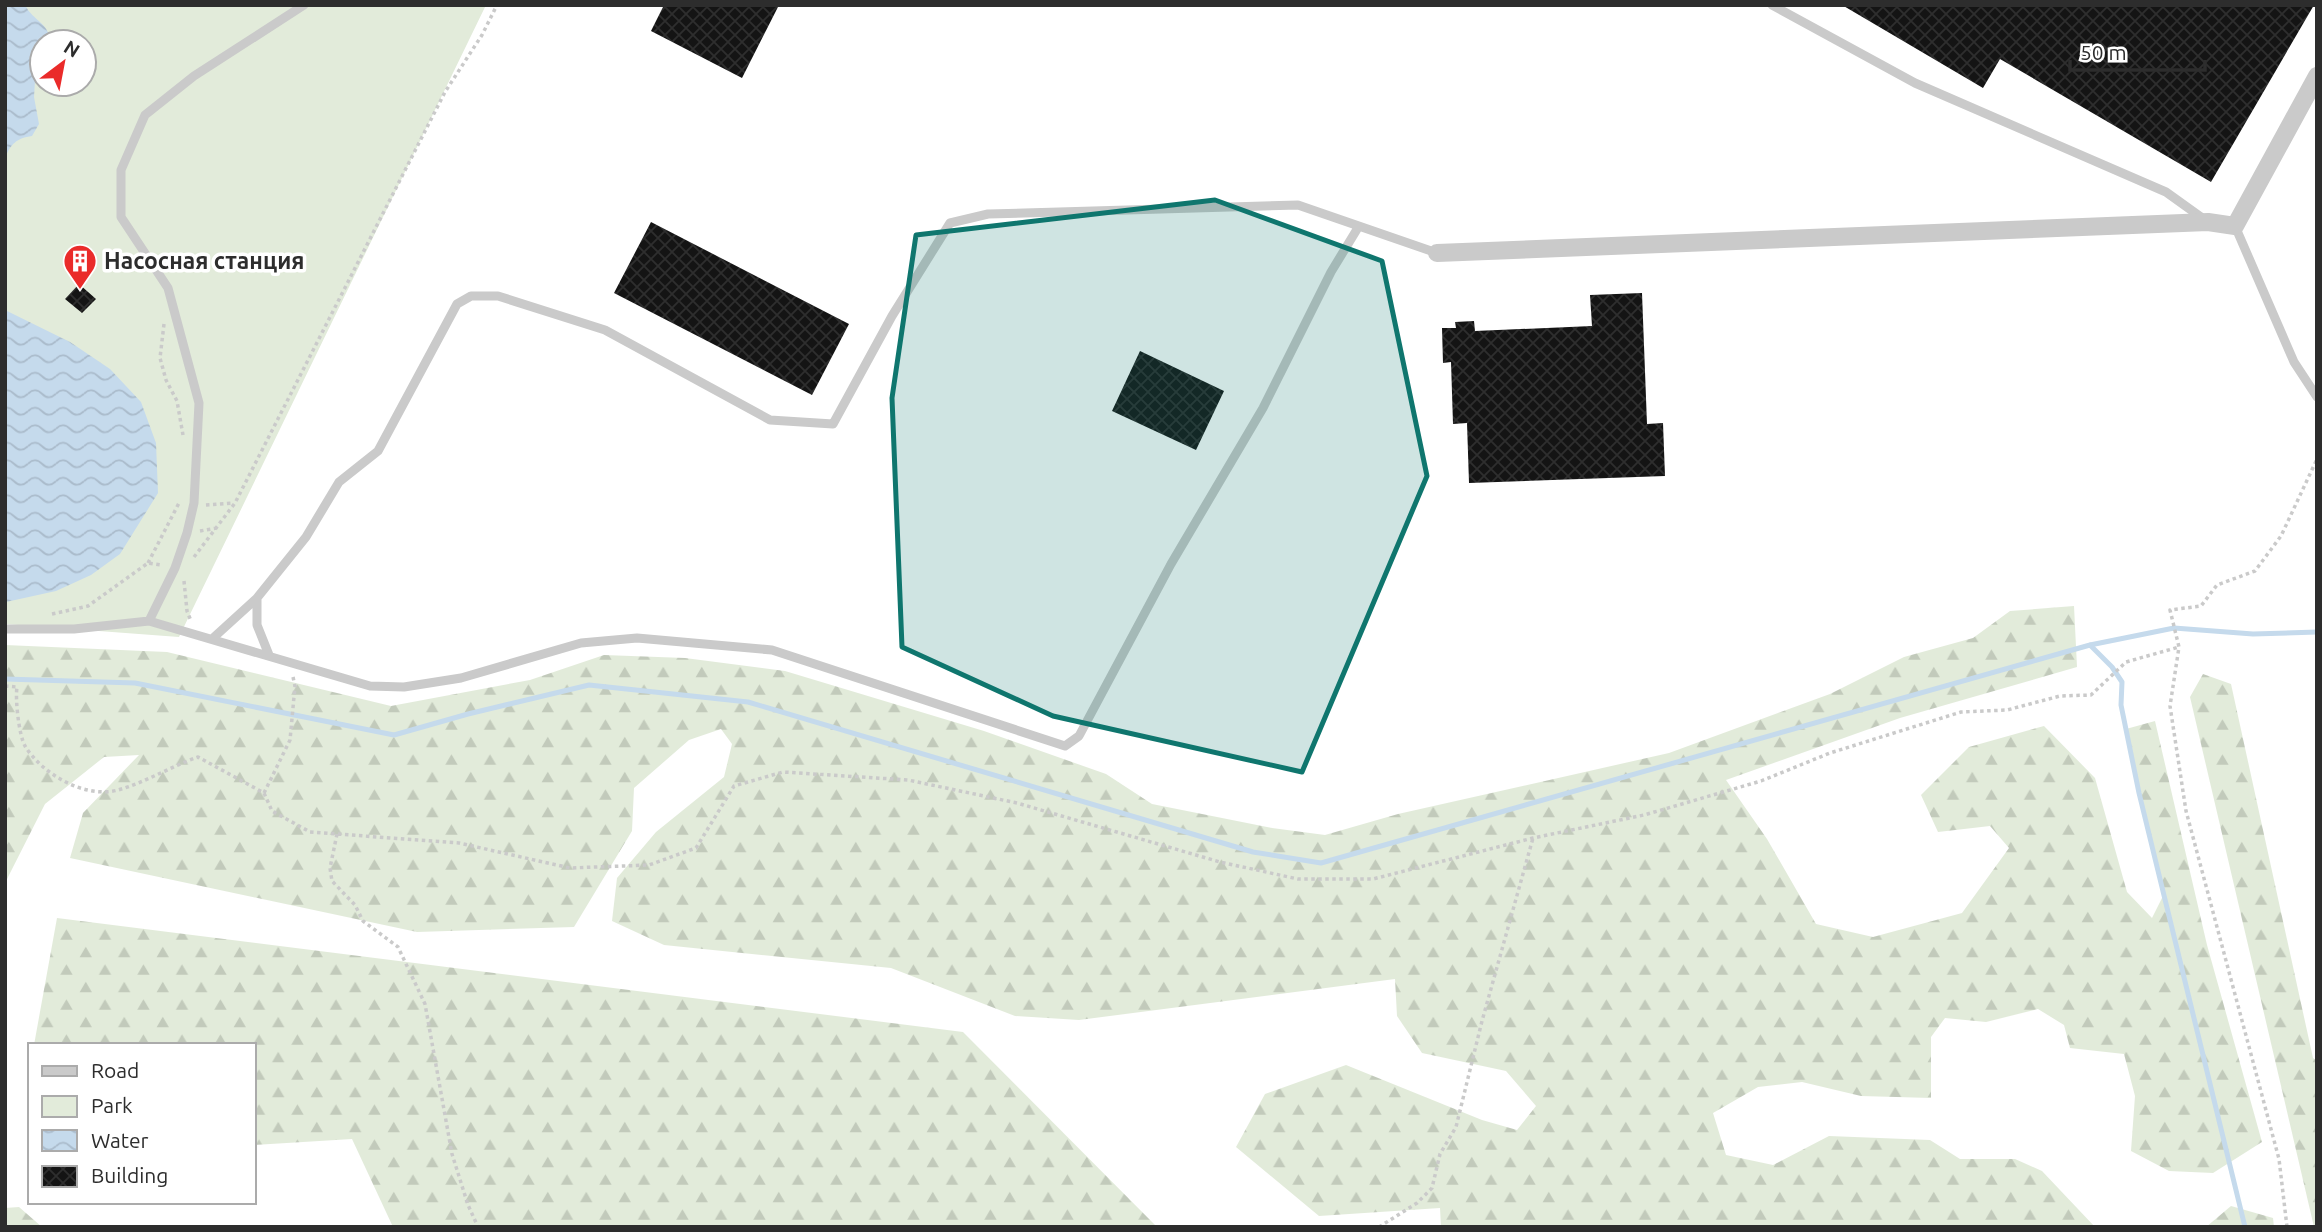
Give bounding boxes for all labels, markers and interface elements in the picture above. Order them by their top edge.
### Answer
north arrow [28,28,98,98]
scale bar [2070,28,2205,72]
text: N [60,35,84,62]
text: 50 m [2080,40,2127,64]
building icon: Насосная станция [61,242,99,291]
place label: Насосная станция [104,248,304,273]
legend [28,1043,256,1204]
text: Road [91,1058,139,1082]
text: Park [91,1093,133,1117]
text: Water [91,1128,149,1152]
text: Building [91,1163,168,1187]

